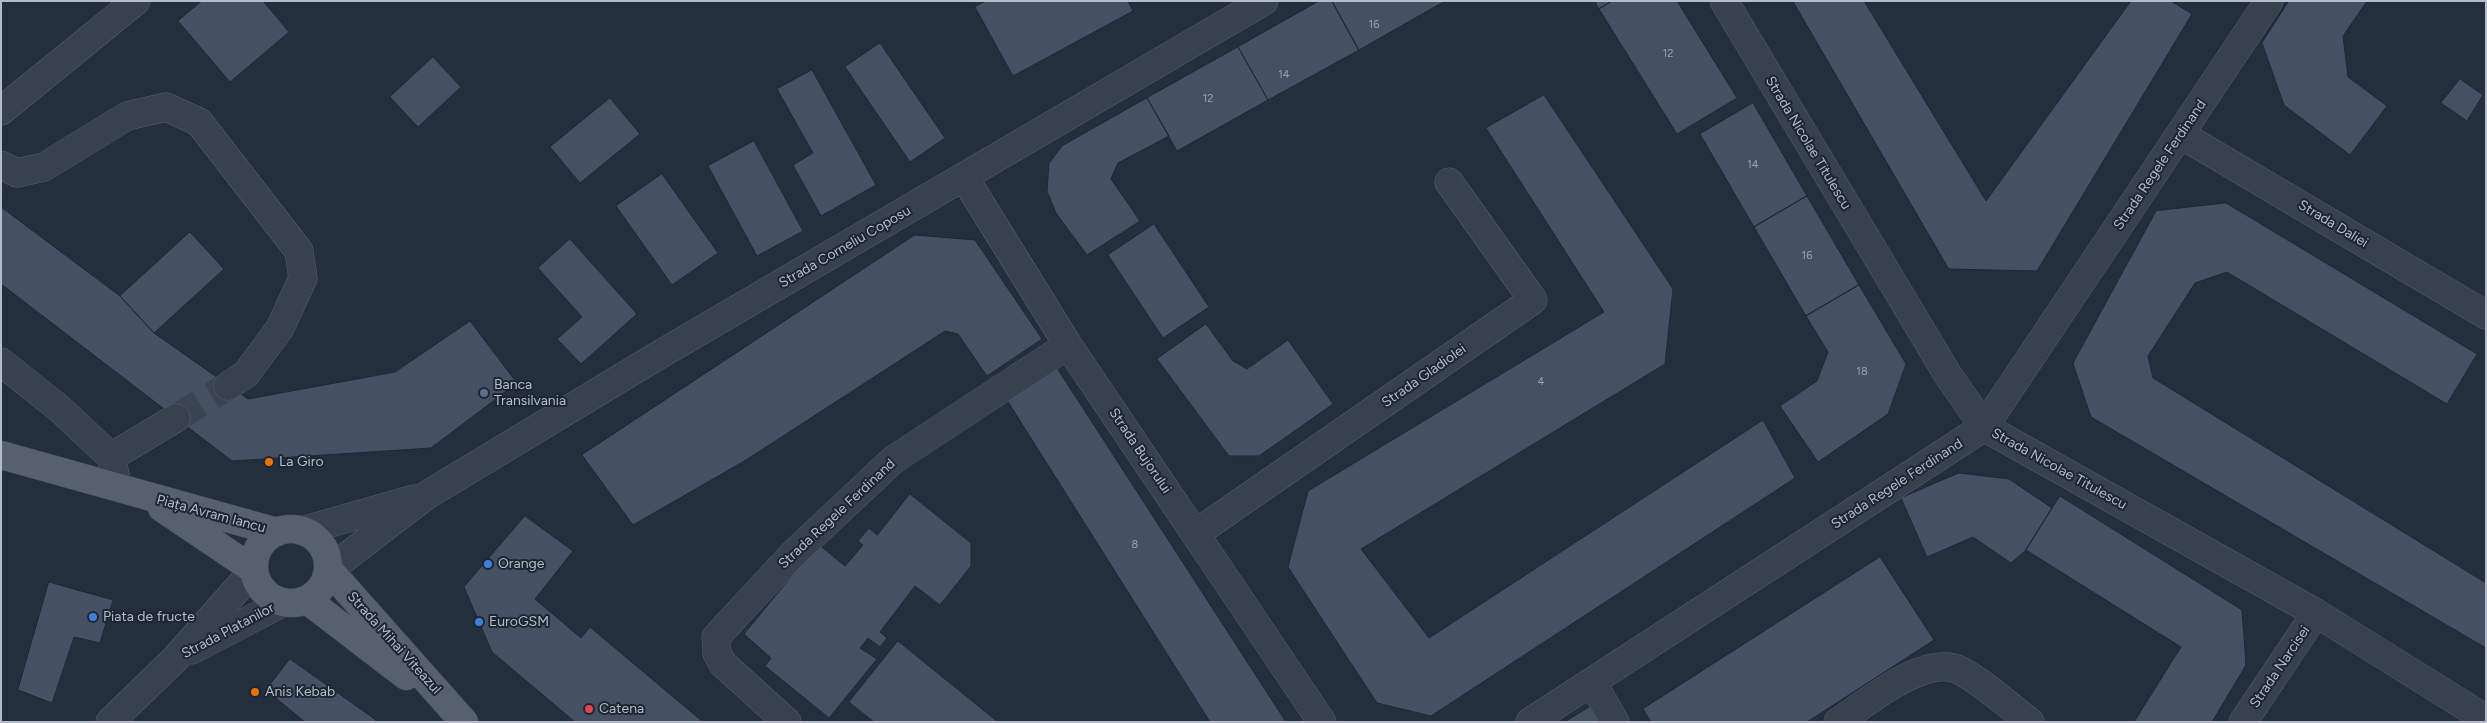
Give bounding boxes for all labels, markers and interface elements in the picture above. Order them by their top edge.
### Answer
house number: 16 [1369,18,1379,32]
house number: 12 [1663,47,1673,61]
house number: 14 [1278,68,1290,82]
street label: Strada Nicolae Titulescu [1762,73,1854,213]
house number: 12 [1203,92,1213,106]
street label: Strada Regele Ferdinand [2110,97,2210,233]
house number: 14 [1747,158,1759,172]
street label: Strada Daliei [2295,197,2371,251]
street label: Strada Corneliu Coposu [776,202,914,292]
house number: 16 [1802,249,1812,263]
street label: Strada Gladiolei [1379,341,1469,411]
house number: 18 [1856,365,1868,379]
house number: 4 [1538,375,1544,389]
place label: Banca Transilvania [494,377,566,410]
marker: Banca Transilvania [478,387,490,399]
street label: Strada Bujorului [1105,405,1175,497]
street label: Strada Nicolae Titulescu [1988,425,2130,513]
street label: Strada Regele Ferdinand [1828,435,1966,533]
place label: La Giro [279,454,324,470]
marker: La Giro [263,456,275,468]
street label: Strada Regele Ferdinand [775,456,899,572]
street label: Piața Avram Iancu [155,491,267,537]
house number: 8 [1132,538,1138,552]
place label: Orange [498,556,544,572]
marker: Orange [482,558,494,570]
street label: Strada Mihai Viteazul [344,588,444,698]
street label: Strada Platanilor [179,600,277,662]
place label: Piata de fructe [103,609,195,625]
marker: Piata de fructe [87,611,99,623]
place label: EuroGSM [489,614,549,630]
marker: EuroGSM [473,616,485,628]
street label: Strada Narcisei [2246,623,2314,711]
place label: Anis Kebab [265,684,335,700]
marker: Anis Kebab [249,686,261,698]
place label: Catena [599,701,644,717]
marker: Catena [583,703,595,715]

